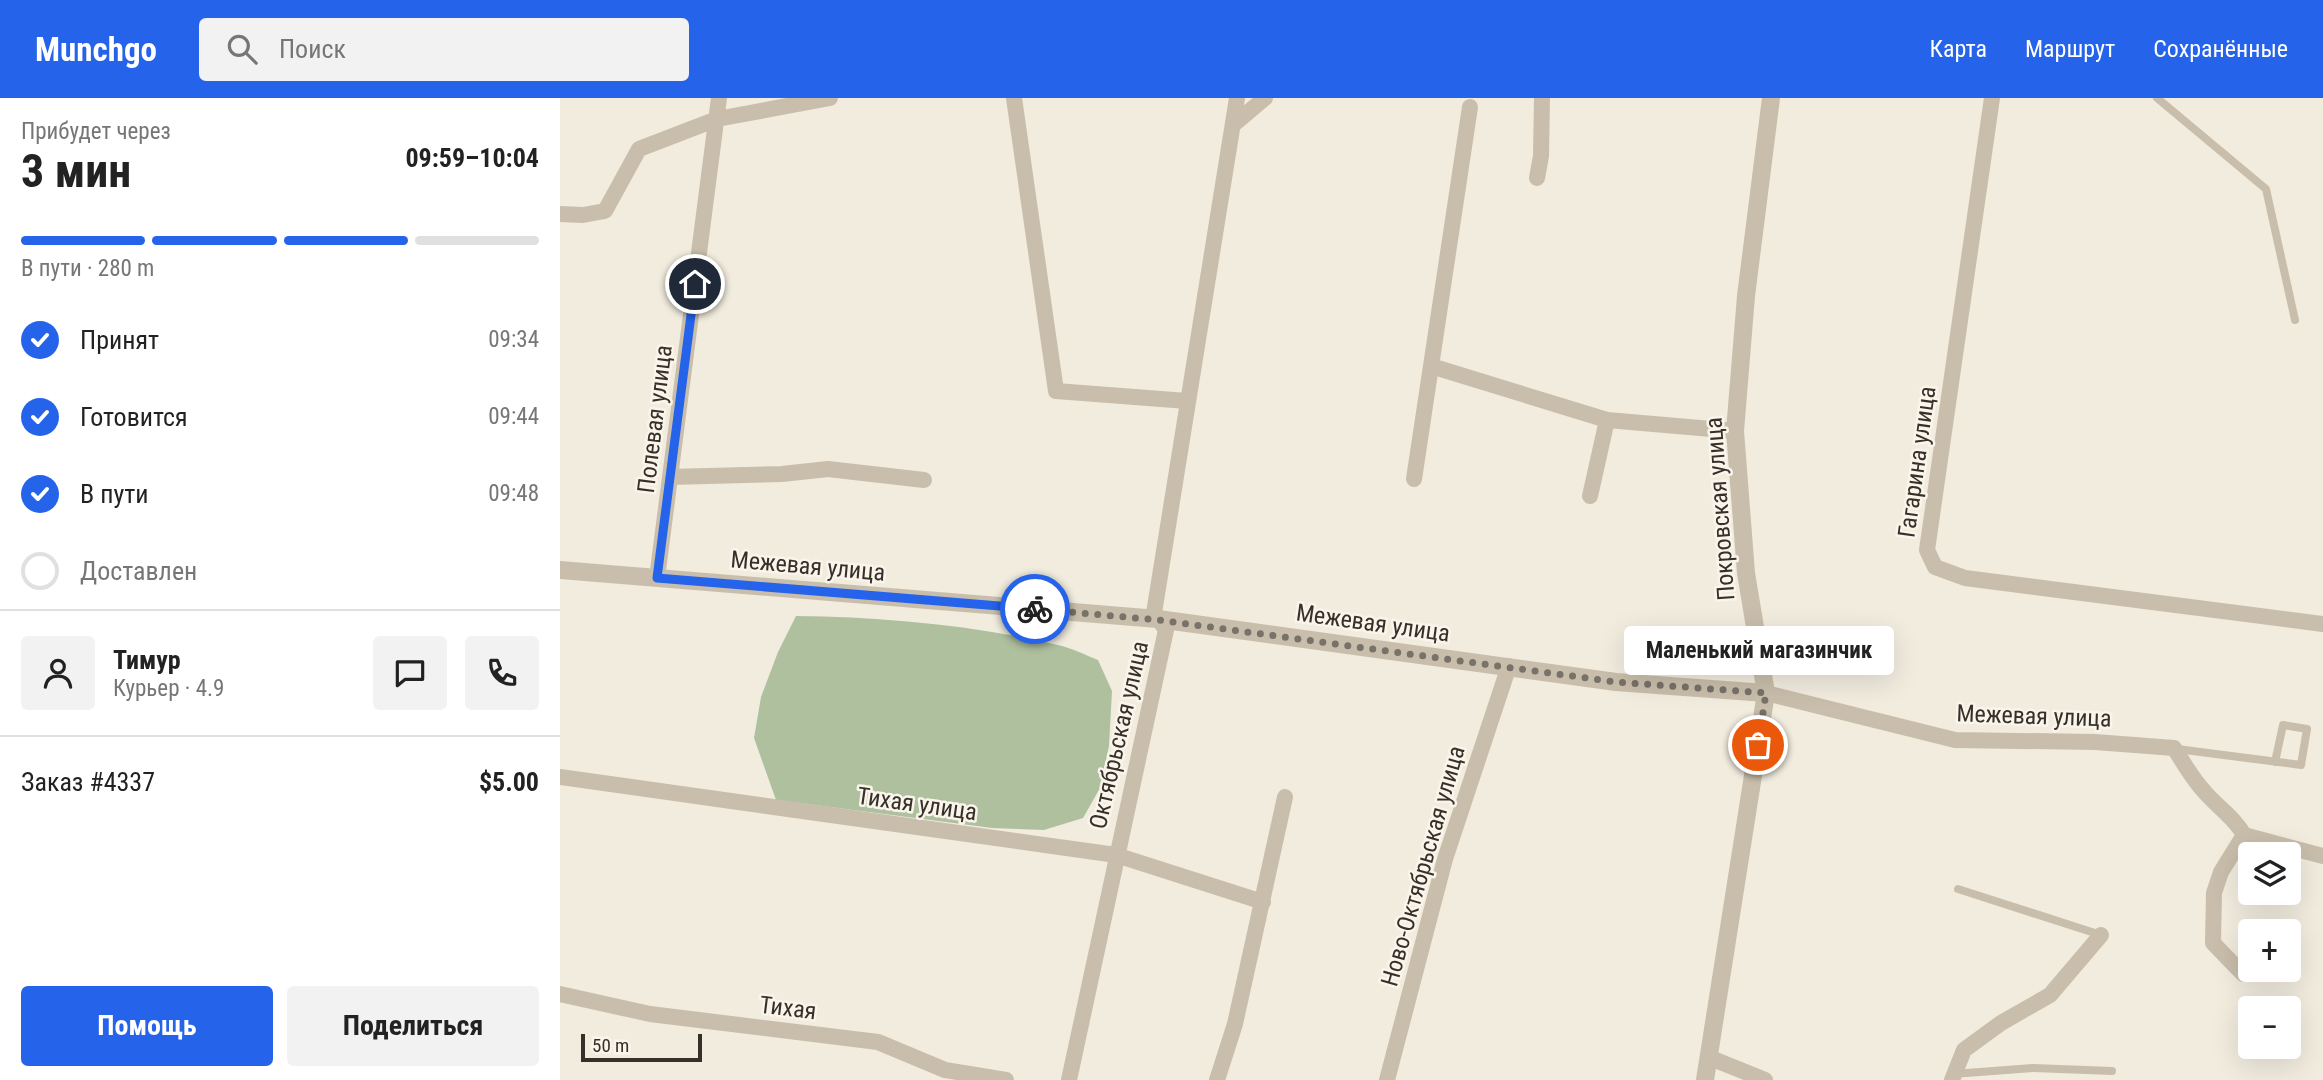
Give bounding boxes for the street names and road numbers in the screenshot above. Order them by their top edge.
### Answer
street label: Полевая улица [632,343,678,495]
street label: Гагарина улица [1893,385,1941,539]
street label: Покровская улица [1700,416,1740,602]
street label: Межевая улица [730,545,886,587]
street label: Межевая улица [1294,598,1452,648]
street label: Октябрьская улица [1084,638,1154,832]
street label: Межевая улица [1956,699,2112,733]
street label: Ново-Октябрьская улица [1375,743,1471,989]
street label: Тихая улица [855,782,979,826]
street label: Тихая [758,991,818,1025]

